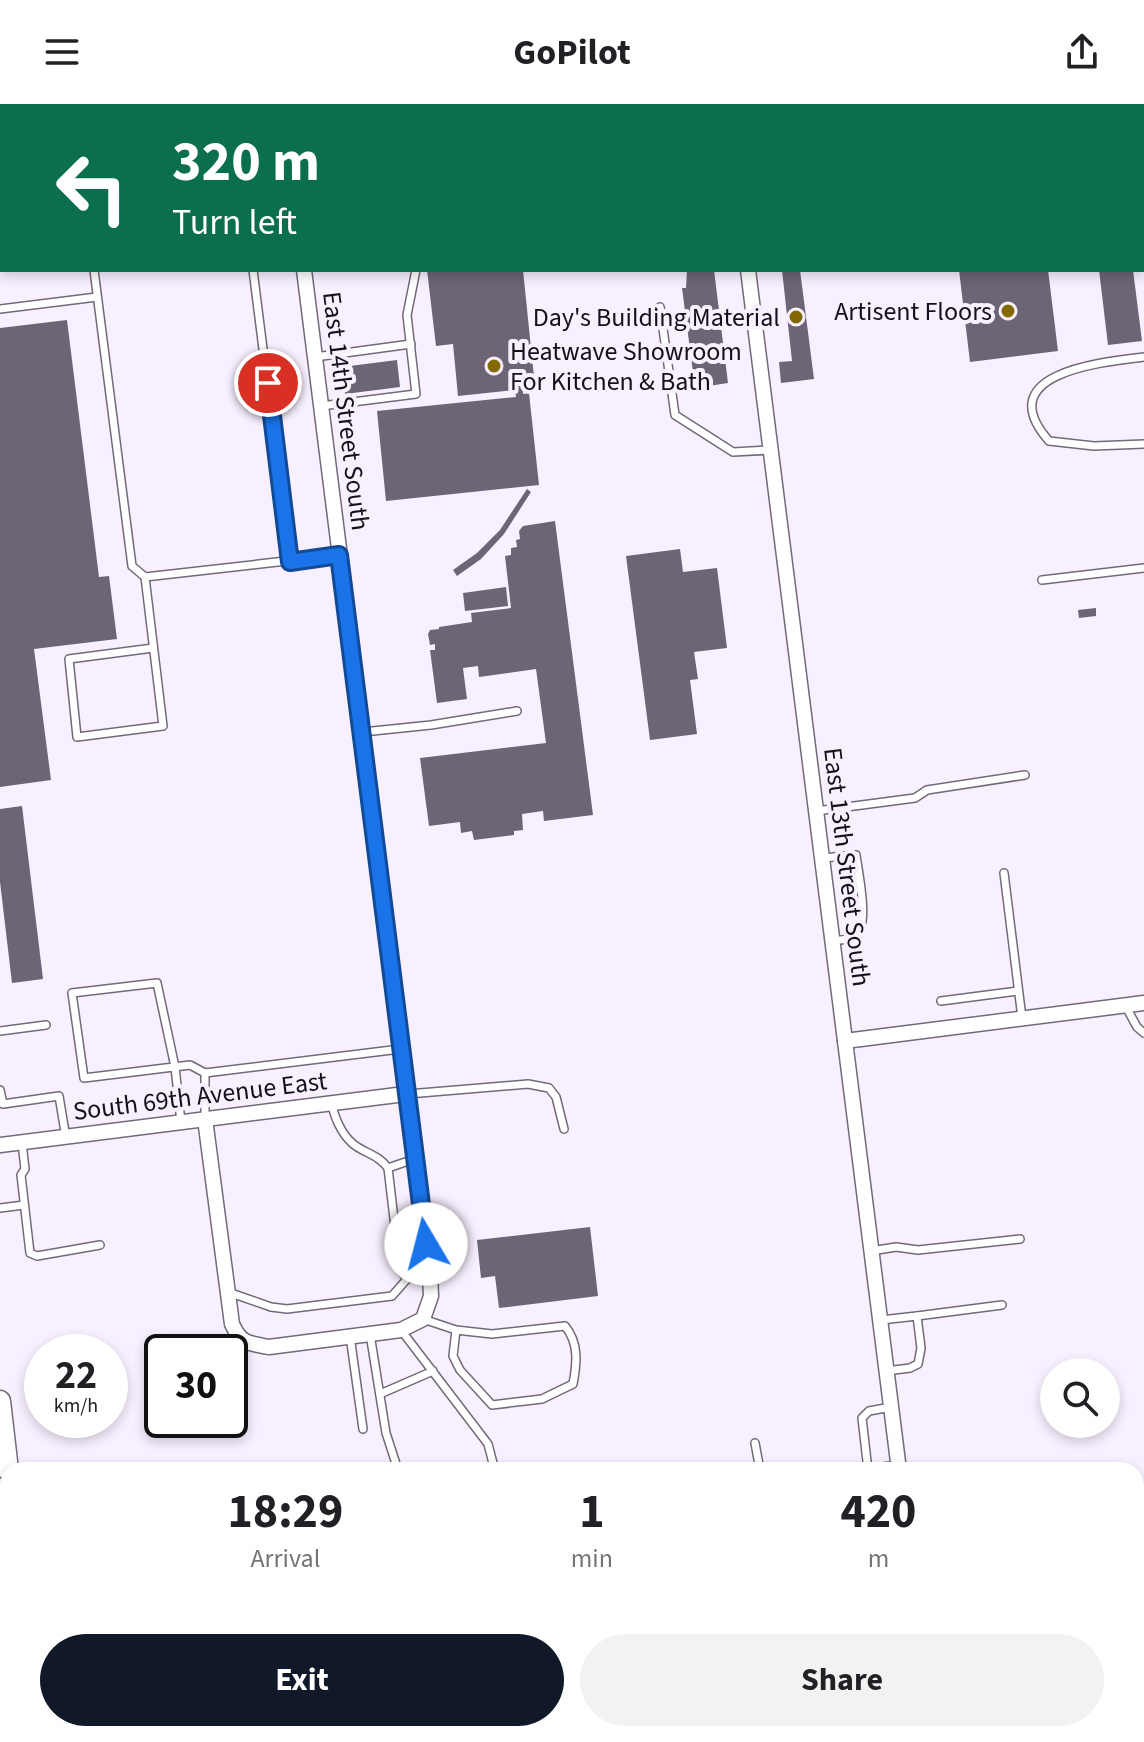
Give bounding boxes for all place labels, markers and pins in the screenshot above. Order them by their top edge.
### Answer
place label: Artisent Floors [834,293,992,330]
place label: Day's Building Material [533,299,780,336]
marker: Artisent Floors [999,302,1017,320]
marker: Day's Building Material [787,308,805,326]
place label: Heatwave Showroom For Kitchen & Bath [510,333,742,400]
pin [234,349,302,417]
marker: Heatwave Showroom For Kitchen & Bath [485,357,503,375]

